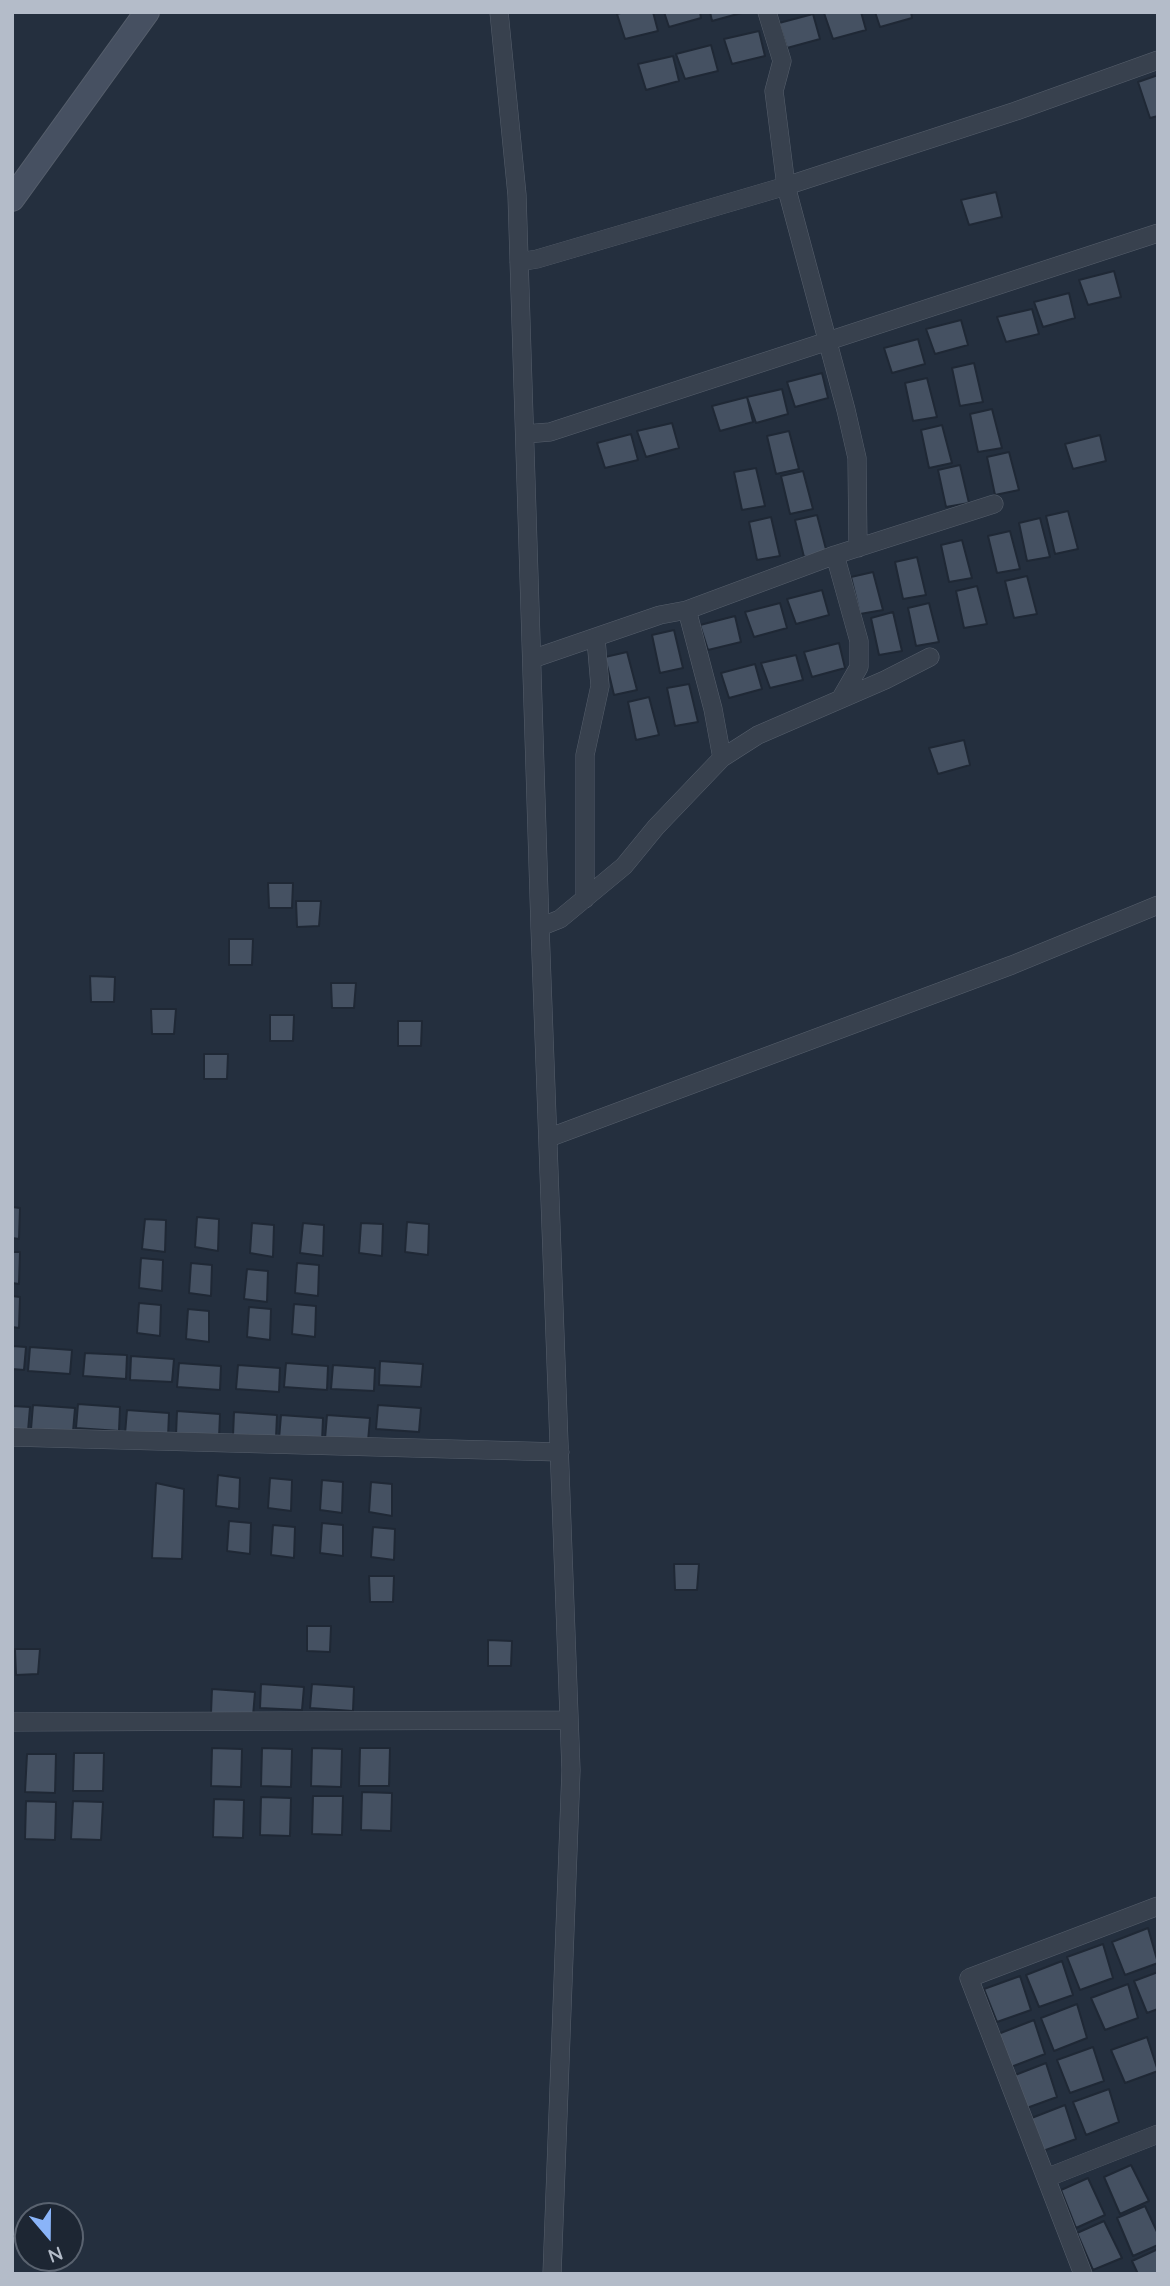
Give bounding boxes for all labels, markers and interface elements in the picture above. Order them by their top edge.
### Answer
north arrow [14,2202,84,2272]
text: N [45,2241,66,2269]

